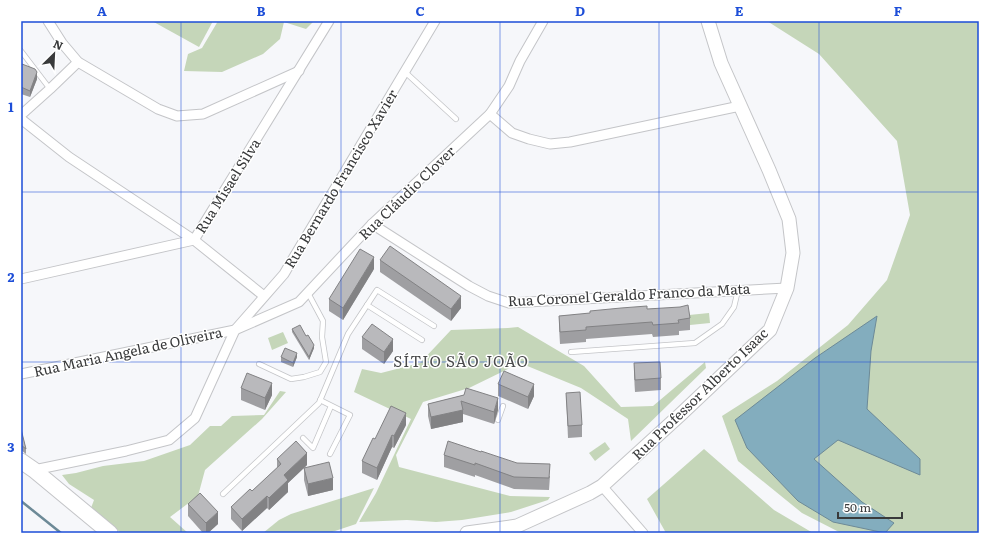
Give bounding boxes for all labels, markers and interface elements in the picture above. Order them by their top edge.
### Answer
text: A [97,1,107,20]
text: B [257,1,266,20]
text: C [415,1,425,20]
text: D [575,1,585,20]
text: E [735,1,744,20]
text: F [894,1,902,20]
north arrow [34,34,74,74]
text: N [51,35,66,53]
street label: Rua Bernardo Francisco Xavier [279,85,402,272]
text: 1 [8,97,14,116]
street label: Rua Misael Silva [190,134,265,237]
street label: Rua Cláudio Clover [354,141,459,244]
text: 2 [8,267,15,286]
street label: Rua Coronel Geraldo Franco da Mata [507,278,751,310]
street label: Rua Maria Angela de Oliveira [32,321,224,381]
street label: Rua Professor Alberto Isaac [627,323,772,464]
district label: SÍTIO SÃO JOÃO [393,349,529,372]
text: 3 [7,437,15,456]
scale bar [838,494,902,520]
text: 50 m [844,498,871,516]

